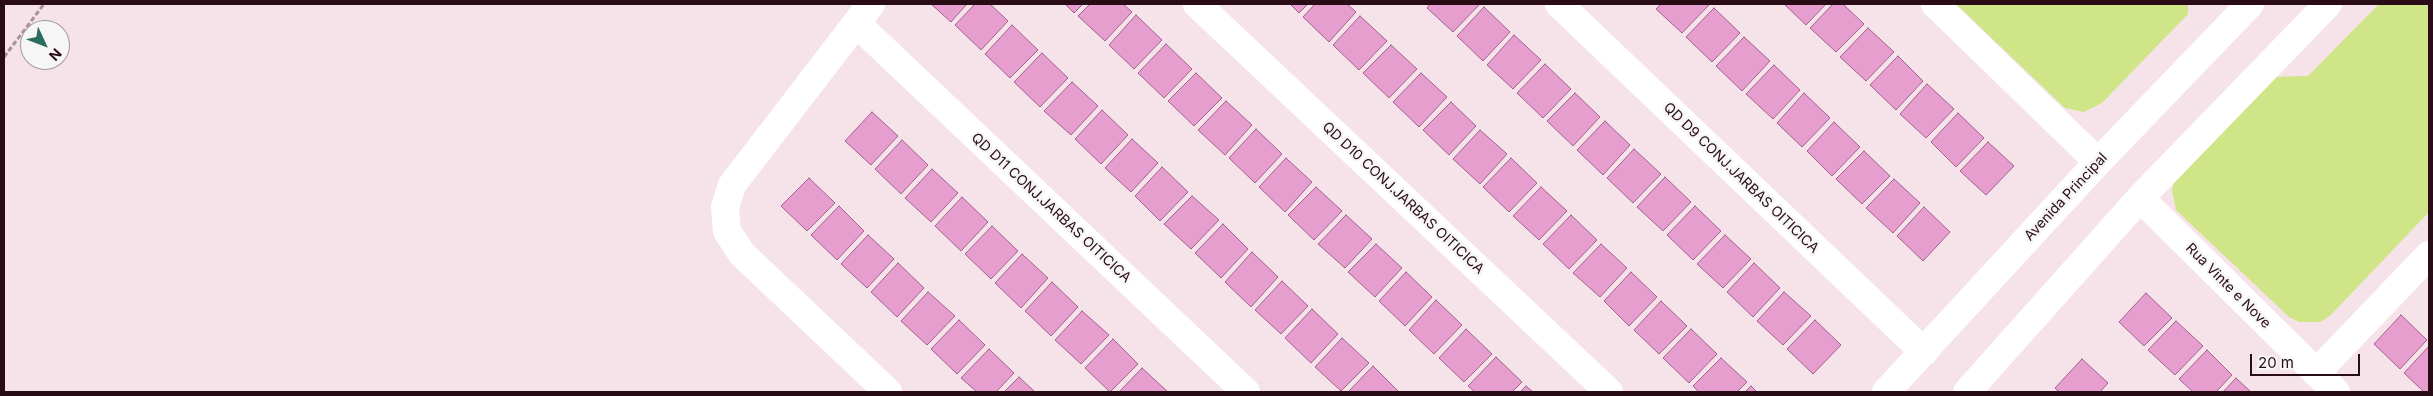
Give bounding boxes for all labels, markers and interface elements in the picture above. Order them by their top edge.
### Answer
north arrow [20,20,70,70]
text: N [46,45,65,65]
street label: QD D9 CONJ.JARBAS OITICICA [1660,99,1822,257]
street label: QD D10 CONJ.JARBAS OITICICA [1319,118,1487,278]
street label: QD D11 CONJ.JARBAS OITICICA [968,129,1134,287]
street label: Avenida Principal [2021,150,2111,244]
street label: Rua Vinte e Nove [2182,240,2274,332]
scale bar [2253,344,2363,376]
text: 20 m [2258,353,2294,372]

